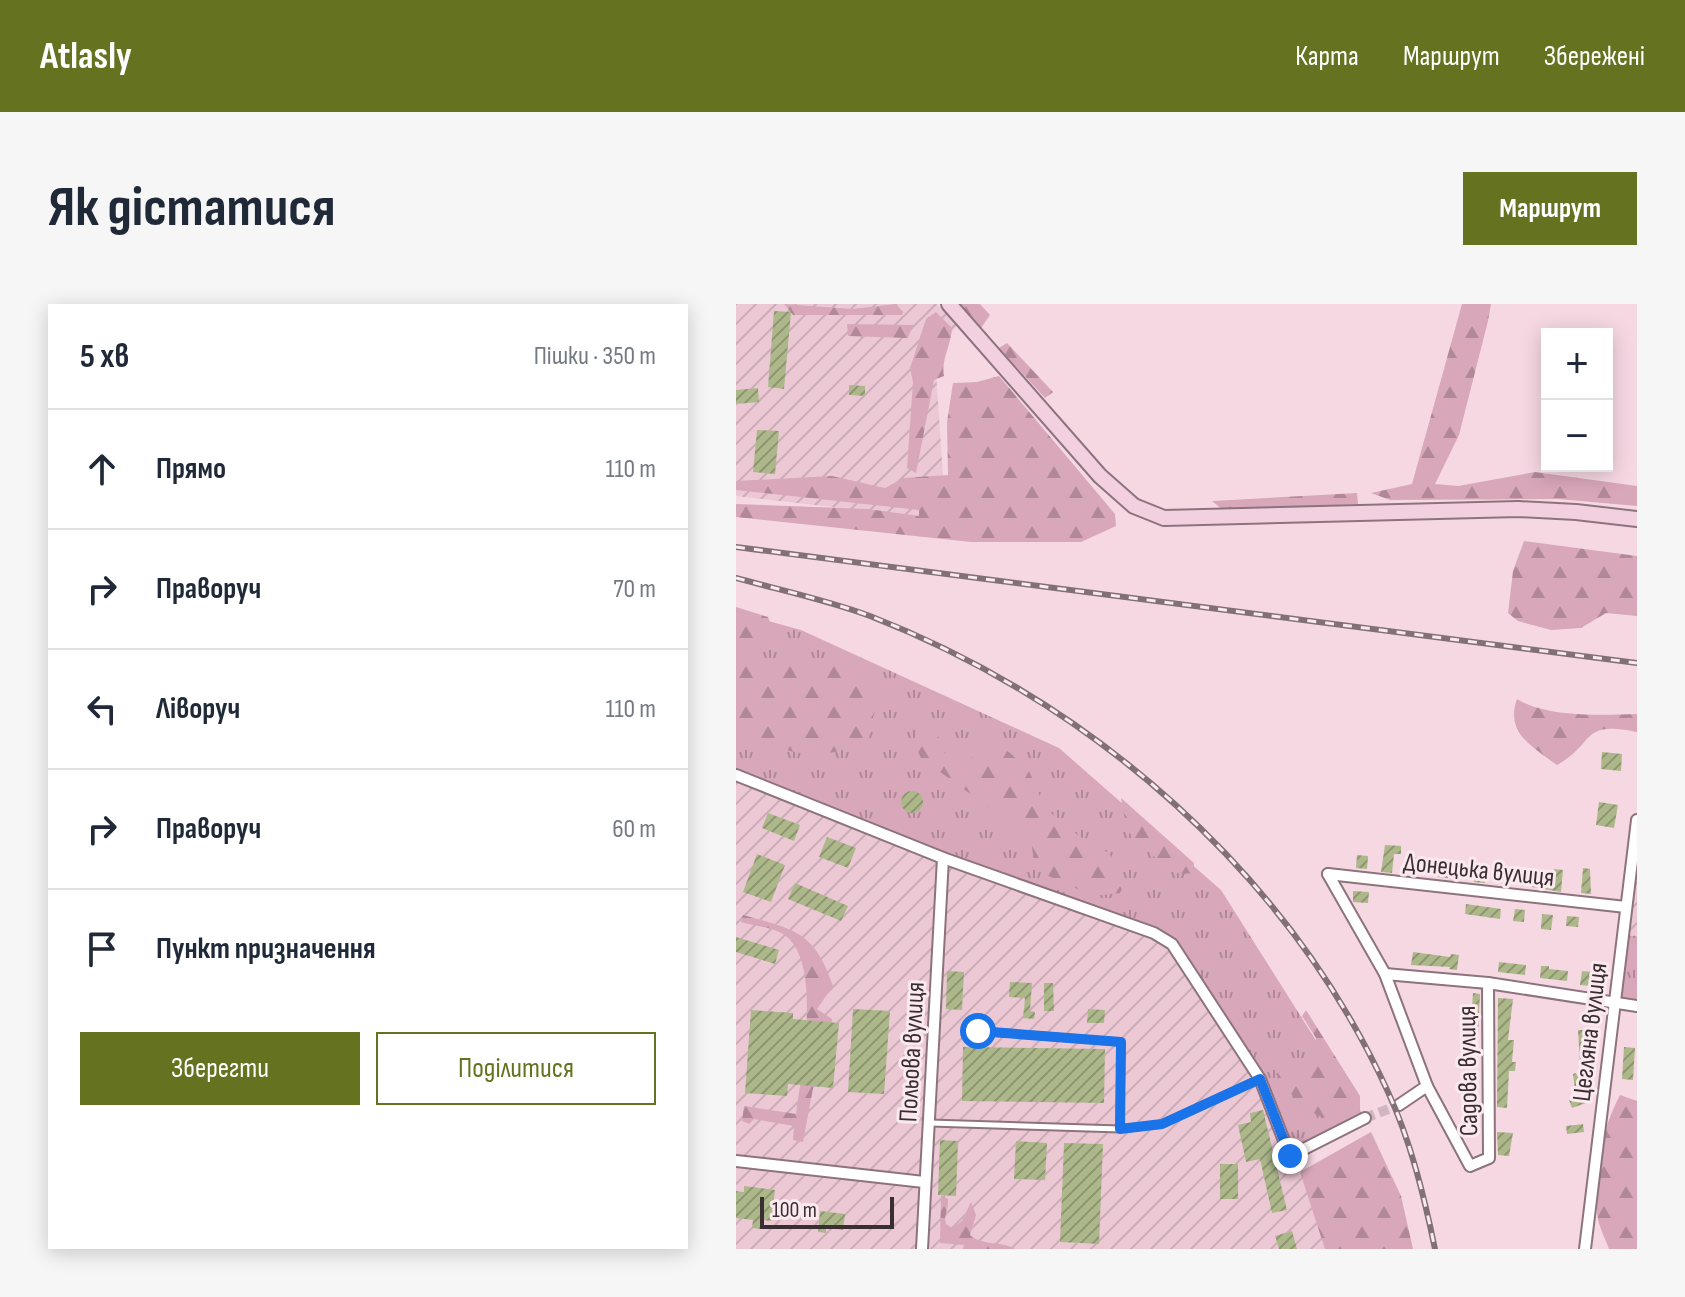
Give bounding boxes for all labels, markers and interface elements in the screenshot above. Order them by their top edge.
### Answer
text: Atlasly [40,34,132,79]
text: Карта [1295,40,1359,73]
text: Маршрут [1403,40,1500,73]
text: Збережені [1544,40,1645,73]
button: Маршрут [1463,172,1637,245]
text: Як дістатися [48,175,336,242]
map controls [1541,328,1613,472]
button: + [1541,328,1613,400]
text: 5 хв [80,336,129,377]
text: Пішки · 350 m [534,341,656,372]
button: − [1541,400,1613,472]
icon: ahead [80,447,124,491]
text: Прямо [156,451,226,487]
text: 110 m [605,454,656,485]
icon: right [80,567,124,611]
text: Праворуч [156,571,261,607]
text: 70 m [613,574,656,605]
icon: left [80,687,124,731]
text: Ліворуч [156,691,240,727]
text: 110 m [605,694,656,725]
icon: right [80,807,124,851]
text: Праворуч [156,811,261,847]
text: 60 m [612,814,656,845]
street label: Донецька вулиця [1402,847,1556,894]
icon: arrive [80,927,124,971]
text: Пункт призначення [156,931,376,967]
street label: Цегляна вулиця [1567,961,1614,1103]
street label: Польова вулиця [893,981,932,1123]
street label: Садова вулиця [1452,1005,1485,1136]
route start [960,1013,996,1049]
button: Зберегти [80,1032,360,1105]
button: Поділитися [376,1032,656,1105]
route end [1272,1138,1308,1174]
scale bar [760,1193,894,1229]
text: 100 m [772,1197,817,1224]

